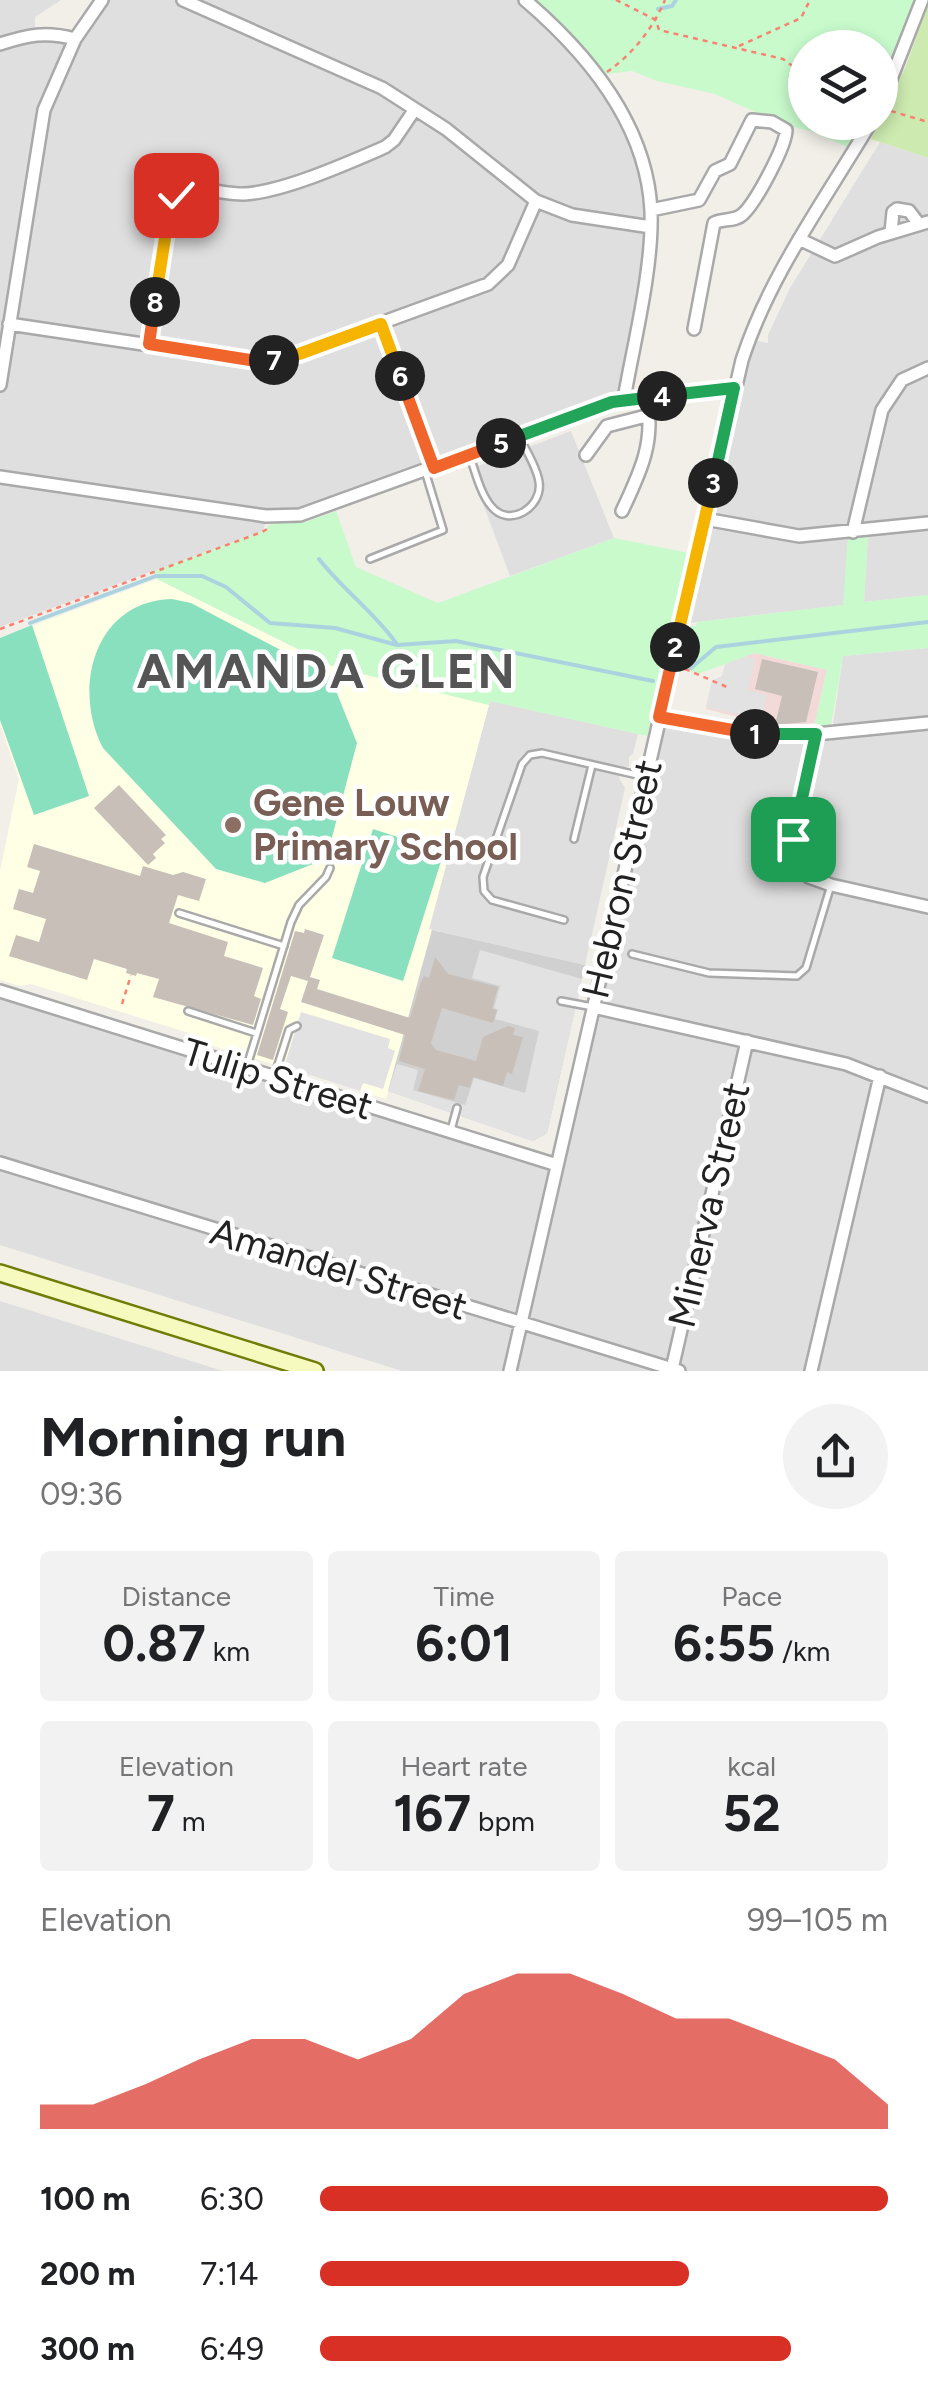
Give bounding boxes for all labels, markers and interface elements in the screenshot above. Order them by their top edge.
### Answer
map controls [788,30,898,140]
button: layers [788,30,898,140]
pin [134,153,219,238]
icon: check [149,168,204,223]
pin: 8 [130,277,180,327]
text: 8 [146,285,164,319]
pin: 7 [249,335,299,385]
text: 7 [266,343,282,377]
pin: 6 [375,351,425,401]
text: 6 [392,359,408,393]
pin: 4 [637,371,687,421]
text: 4 [653,379,671,413]
pin: 5 [476,418,526,468]
text: 5 [493,426,509,460]
pin: 3 [688,458,738,508]
text: 3 [705,466,721,500]
pin: 2 [650,622,700,672]
text: 2 [667,630,683,664]
district label: AMANDA GLEN [137,642,517,700]
pin: 1 [730,709,780,759]
text: 1 [749,717,761,751]
street label: Hebron Street [572,755,672,1003]
place label: Gene Louw Primary School [253,780,518,870]
pin [751,797,836,882]
icon: arrive [766,812,821,867]
marker: Gene Louw Primary School [222,814,244,836]
street label: Tulip Street [178,1028,378,1130]
street label: Minerva Street [658,1078,760,1332]
street label: Amandel Street [205,1208,473,1330]
text: Morning run [40,1404,346,1470]
button: share [783,1404,888,1509]
text: 09:36 [40,1475,122,1513]
text: Distance [121,1579,231,1613]
text: Time [433,1579,495,1613]
text: Pace [721,1579,782,1613]
text: 0.87 [103,1613,206,1674]
text: 6:01 [415,1613,513,1674]
text: 6:55 [673,1613,775,1674]
text: km [206,1634,250,1668]
text: /km [775,1634,830,1668]
text: Elevation [119,1749,234,1783]
text: Heart rate [400,1749,528,1783]
text: kcal [727,1749,776,1783]
text: 7 [147,1783,175,1844]
text: 167 [393,1783,471,1844]
text: 52 [723,1783,781,1844]
text: m [175,1804,206,1838]
text: bpm [471,1804,535,1838]
text: Elevation [40,1901,172,1939]
text: 99–105 m [747,1901,888,1939]
text: 100 m [40,2180,131,2218]
text: 6:30 [200,2180,264,2218]
text: 200 m [40,2255,136,2293]
text: 7:14 [200,2255,258,2293]
text: 300 m [40,2330,135,2368]
text: 6:49 [200,2330,264,2368]

